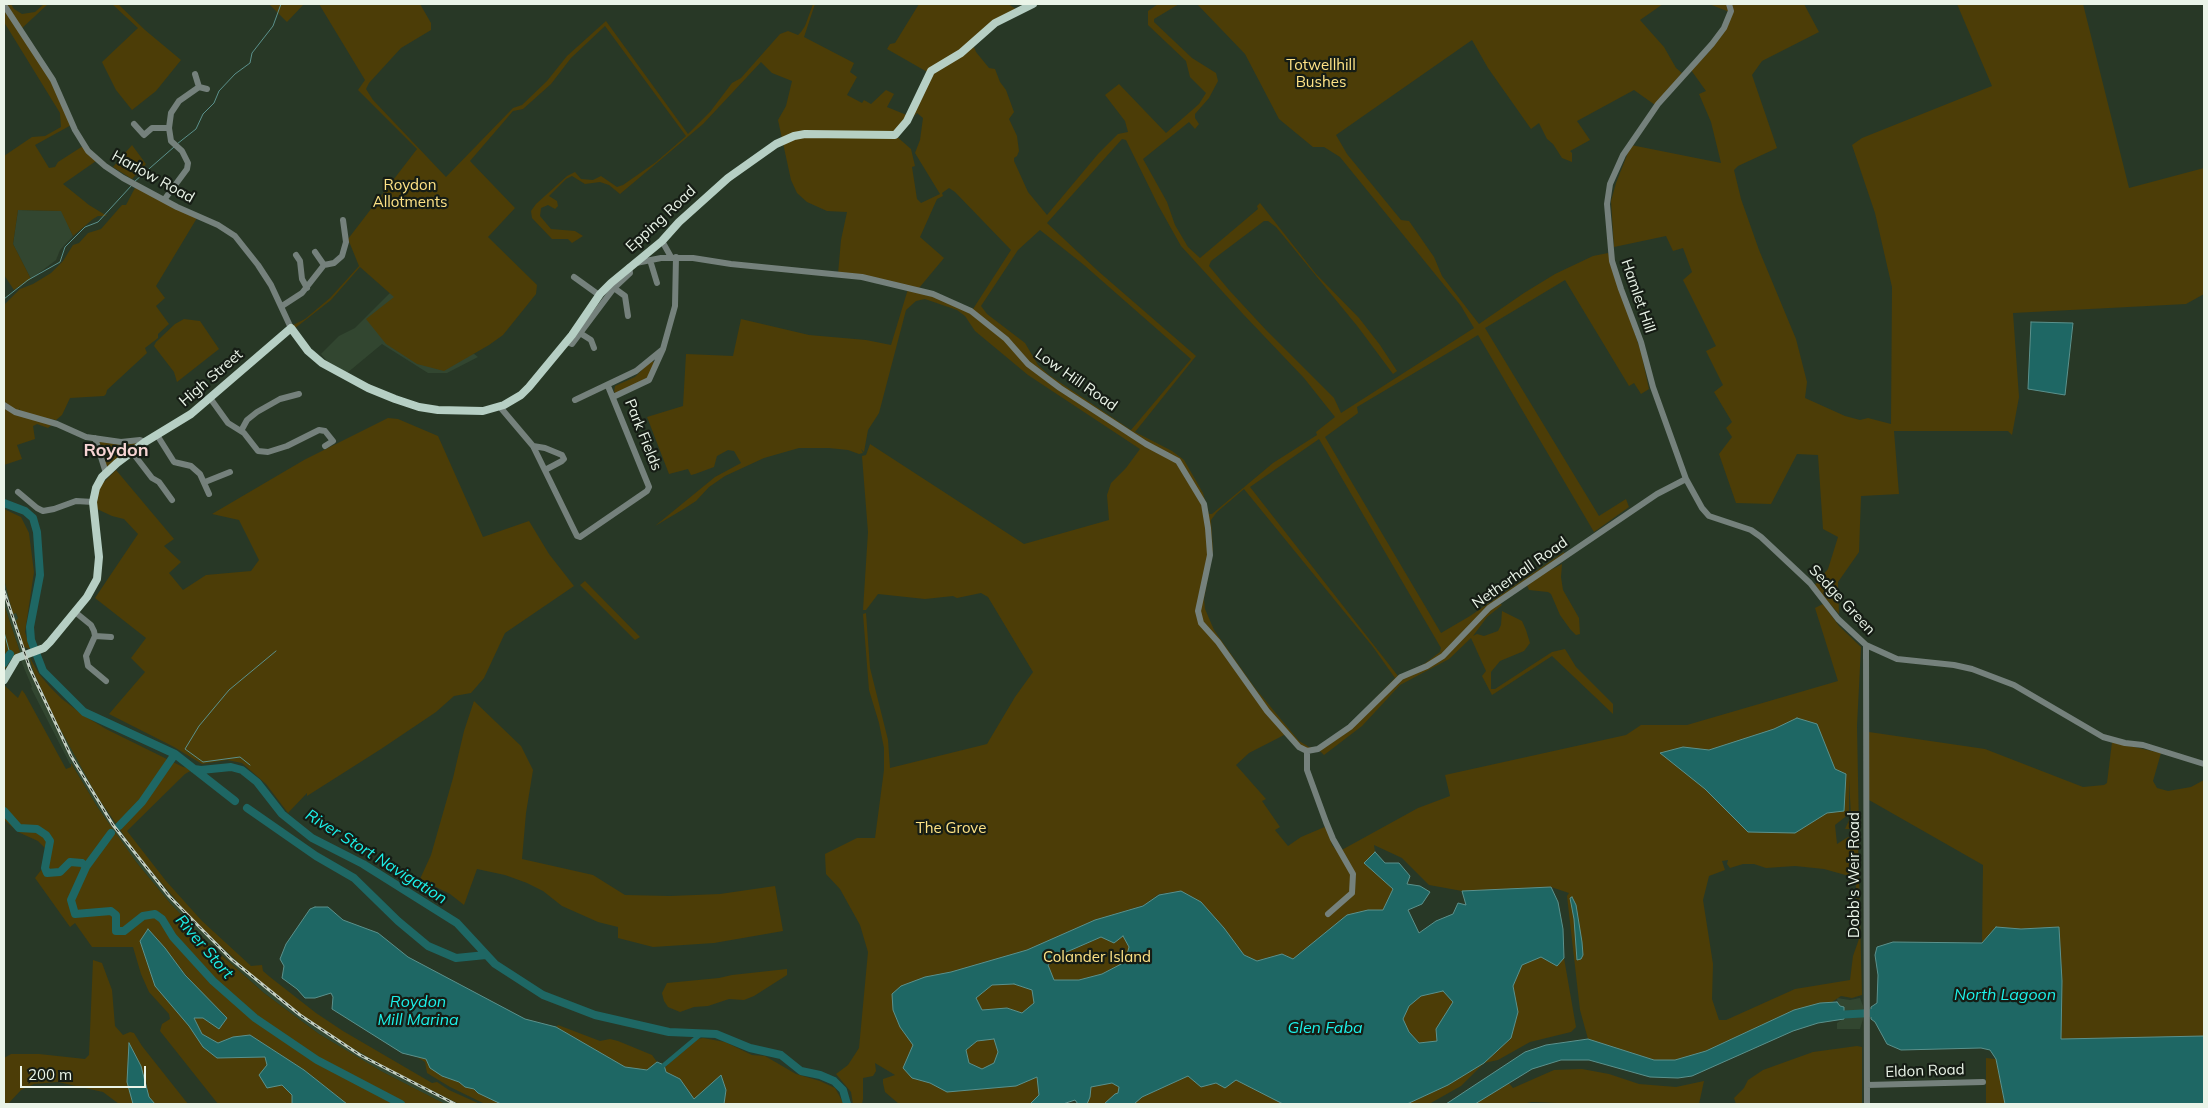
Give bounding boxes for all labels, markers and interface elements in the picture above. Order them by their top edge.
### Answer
park label: Totwellhill Bushes [1286,56,1356,91]
street label: Harlow Road [109,147,197,207]
park label: Roydon Allotments [373,176,447,211]
street label: Epping Road [622,182,700,256]
street label: Hamlet Hill [1617,257,1659,335]
street label: Low Hill Road [1031,345,1121,415]
street label: High Street [176,346,246,410]
street label: Park Fields [620,397,666,473]
district label: Roydon [83,440,149,462]
street label: Netherhall Road [1469,533,1571,613]
street label: Sedge Green [1805,561,1879,639]
water label: River Stort Navigation [302,806,450,908]
street label: Dobb's Weir Road [1845,812,1863,938]
park label: The Grove [916,819,986,837]
water label: River Stort [171,911,237,983]
park label: Colander Island [1043,948,1151,966]
water label: North Lagoon [1954,985,2056,1005]
water label: Roydon Mill Marina [377,992,459,1030]
water label: Glen Faba [1287,1018,1363,1038]
scale bar [22,1056,149,1088]
street label: Eldon Road [1885,1061,1965,1081]
text: 200 m [28,1065,72,1084]

